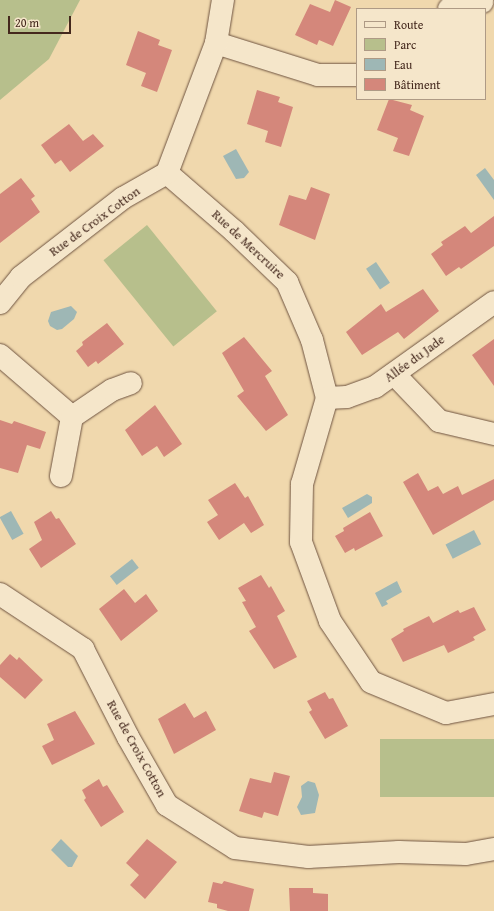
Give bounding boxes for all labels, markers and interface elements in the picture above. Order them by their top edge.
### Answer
scale bar [10,8,73,34]
legend [356,8,486,100]
text: 20 m [15,14,39,31]
text: Route [394,16,423,33]
text: Parc [394,36,416,53]
text: Eau [394,56,412,73]
text: Bâtiment [394,76,441,93]
street label: Rue de Croix Cotton [47,184,143,260]
street label: Rue de Mercruire [208,207,288,283]
street label: Allée du Jade [382,332,448,386]
street label: Rue de Croix Cotton [103,698,169,800]

